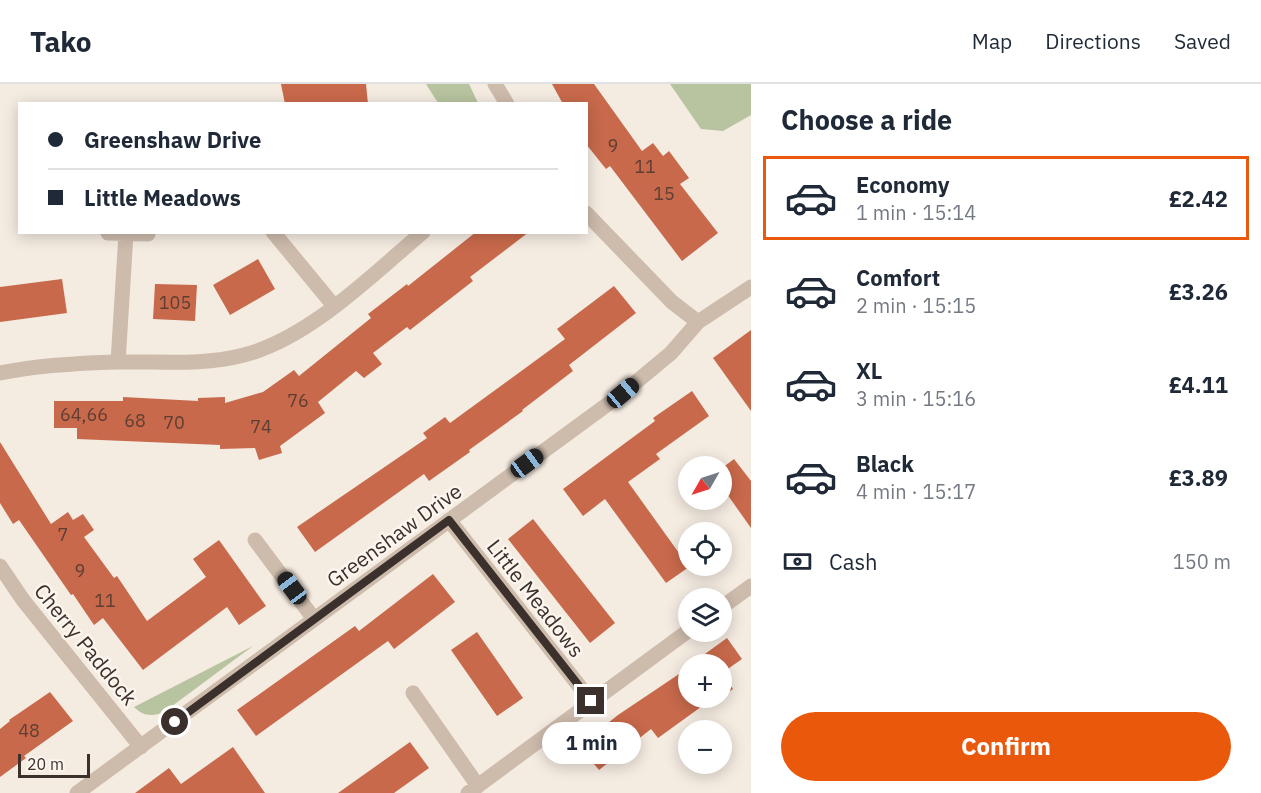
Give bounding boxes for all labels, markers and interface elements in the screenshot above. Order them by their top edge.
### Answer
text: Tako [30,23,92,60]
text: Map [972,27,1012,55]
text: Directions [1045,27,1141,55]
text: Saved [1174,27,1231,55]
text: Choose a ride [781,102,952,137]
text: Greenshaw Drive [84,125,261,154]
house number: 9 [608,134,618,157]
house number: 11 [634,155,656,178]
text: Economy [856,170,950,199]
icon: car [784,171,838,225]
house number: 15 [653,182,675,205]
text: Little Meadows [84,183,241,212]
text: £2.42 [1169,184,1228,213]
text: 1 min · 15:14 [856,199,976,226]
text: Comfort [856,263,940,292]
icon: car [784,264,838,318]
text: £3.26 [1169,277,1228,306]
house number: 105 [159,291,191,314]
text: 2 min · 15:15 [856,292,976,319]
text: XL [856,356,882,385]
icon: car [784,357,838,411]
text: £4.11 [1169,370,1228,399]
car [603,375,643,411]
text: 3 min · 15:16 [856,385,976,412]
house number: 76 [287,389,309,412]
house number: 64,66 [60,403,108,426]
house number: 68 [124,409,146,432]
house number: 70 [163,411,185,434]
house number: 74 [250,415,272,438]
car [507,445,547,481]
text: Black [856,449,914,478]
icon: car [784,450,838,504]
north arrow [678,456,732,510]
map controls [678,456,732,774]
text: £3.89 [1169,463,1228,492]
street label: Greenshaw Drive [321,477,467,593]
text: 4 min · 15:17 [856,478,976,505]
button: locate [678,522,732,576]
house number: 7 [58,523,68,546]
street label: Little Meadows [481,533,591,663]
icon: cash [781,545,814,578]
text: Cash [829,547,878,576]
text: 150 m [1173,548,1231,575]
house number: 9 [75,559,85,582]
car [274,568,310,608]
street label: Cherry Paddock [28,577,144,711]
button: layers [678,588,732,642]
house number: 11 [94,589,116,612]
button: + [678,654,732,708]
route end [577,687,604,714]
route start [161,708,188,735]
button: Confirm [781,712,1231,781]
house number: 48 [18,719,40,742]
button: − [678,720,732,774]
callout: 1 min [542,722,640,764]
text: 1 min [565,729,618,756]
scale bar [18,751,90,778]
text: 20 m [27,754,64,774]

